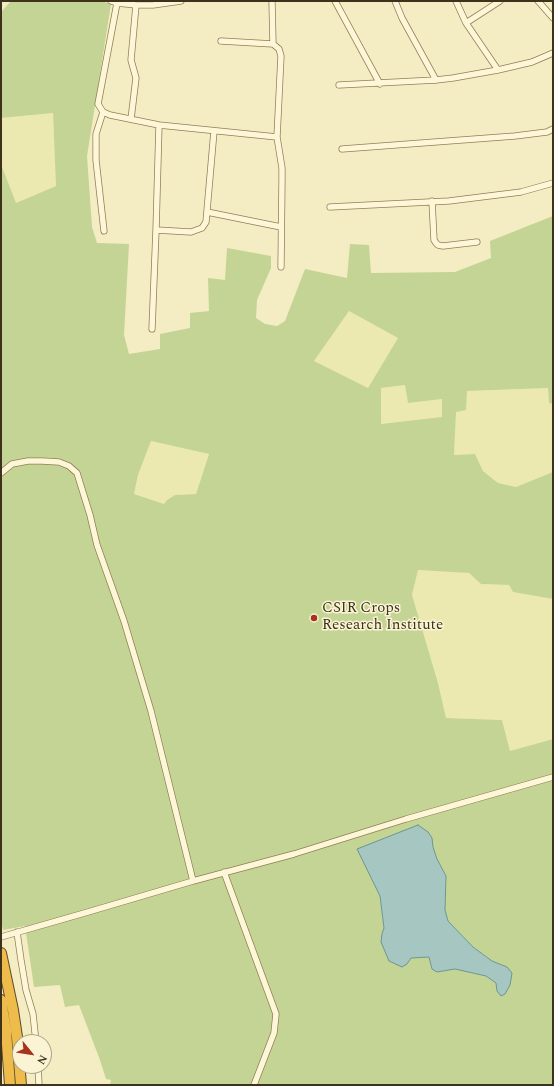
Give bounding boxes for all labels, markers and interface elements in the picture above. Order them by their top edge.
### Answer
place label: CSIR Crops Research Institute [322,600,443,635]
marker: CSIR Crops Research Institute [309,613,319,623]
north arrow [12,1034,52,1074]
text: N [32,1052,52,1068]

